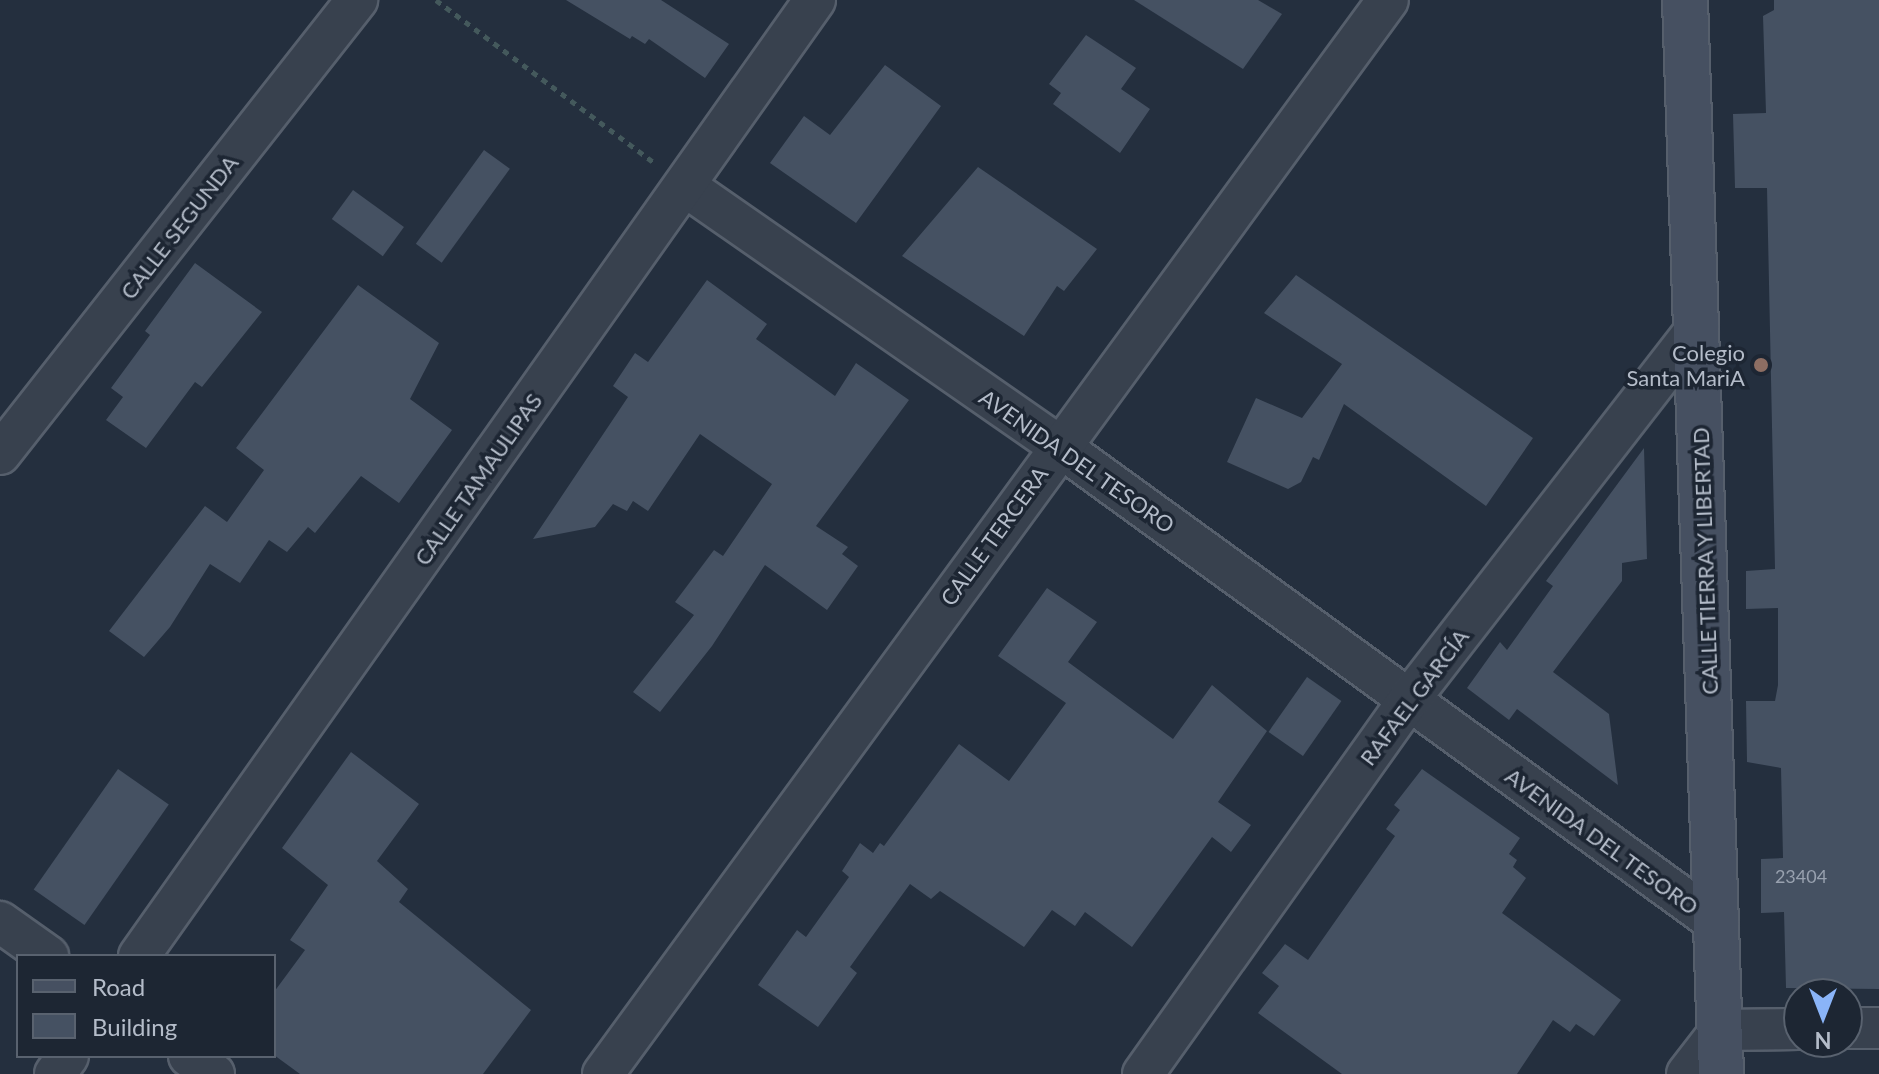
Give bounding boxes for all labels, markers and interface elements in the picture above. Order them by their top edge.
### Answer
street label: CALLE SEGUNDA [115,150,243,304]
place label: Colegio Santa MariA [1627,339,1745,390]
marker: Colegio Santa MariA [1752,356,1770,374]
street label: AVENIDA DEL TESORO [974,383,1180,539]
street label: CALLE TAMAULIPAS [409,388,547,570]
street label: CALLE TIERRA Y LIBERTAD [1687,425,1723,697]
street label: CALLE TERCERA [935,461,1053,611]
street label: RAFAEL GARCÍA [1354,623,1474,771]
street label: AVENIDA DEL TESORO [1500,762,1704,920]
house number: 23404 [1775,865,1827,887]
legend [16,954,276,1058]
text: Road [92,972,145,1001]
north arrow [1783,978,1863,1058]
text: Building [92,1012,177,1041]
text: N [1815,1027,1831,1054]

